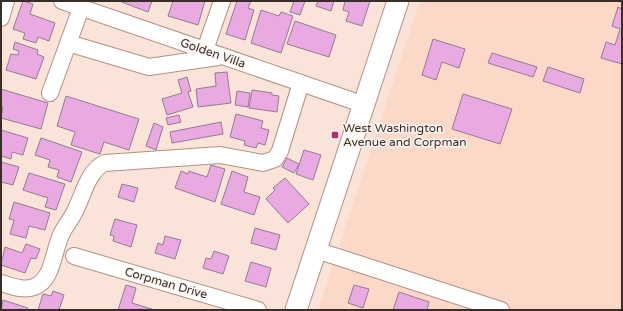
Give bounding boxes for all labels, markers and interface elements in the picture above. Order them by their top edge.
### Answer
street label: Golden Villa [179,35,247,71]
place label: West Washington Avenue and Corpman [343,121,467,149]
marker: West Washington Avenue and Corpman [330,130,340,140]
street label: Corpman Drive [123,265,209,302]

